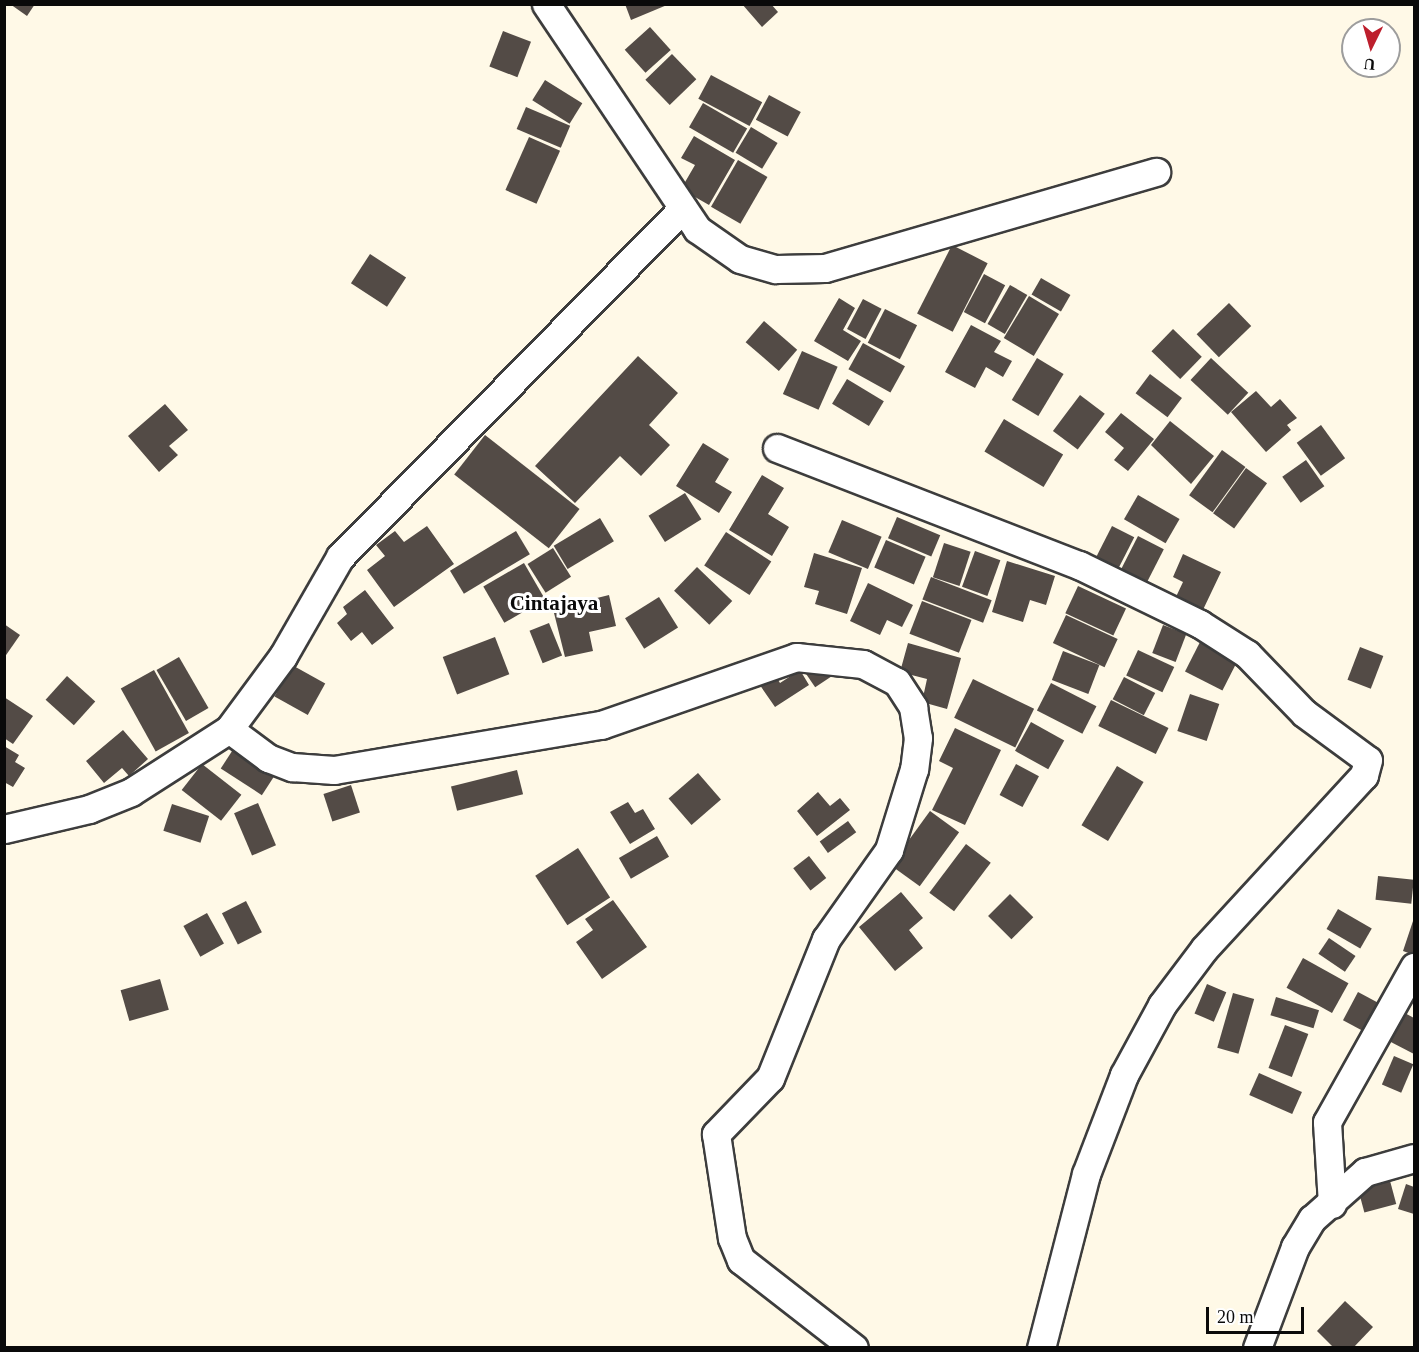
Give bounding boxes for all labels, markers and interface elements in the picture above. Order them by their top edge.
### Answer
north arrow [1341,18,1401,78]
text: U [1363,55,1376,73]
district label: Cintajaya [510,590,598,616]
scale bar [1209,1295,1306,1333]
text: 20 m [1217,1307,1254,1327]

